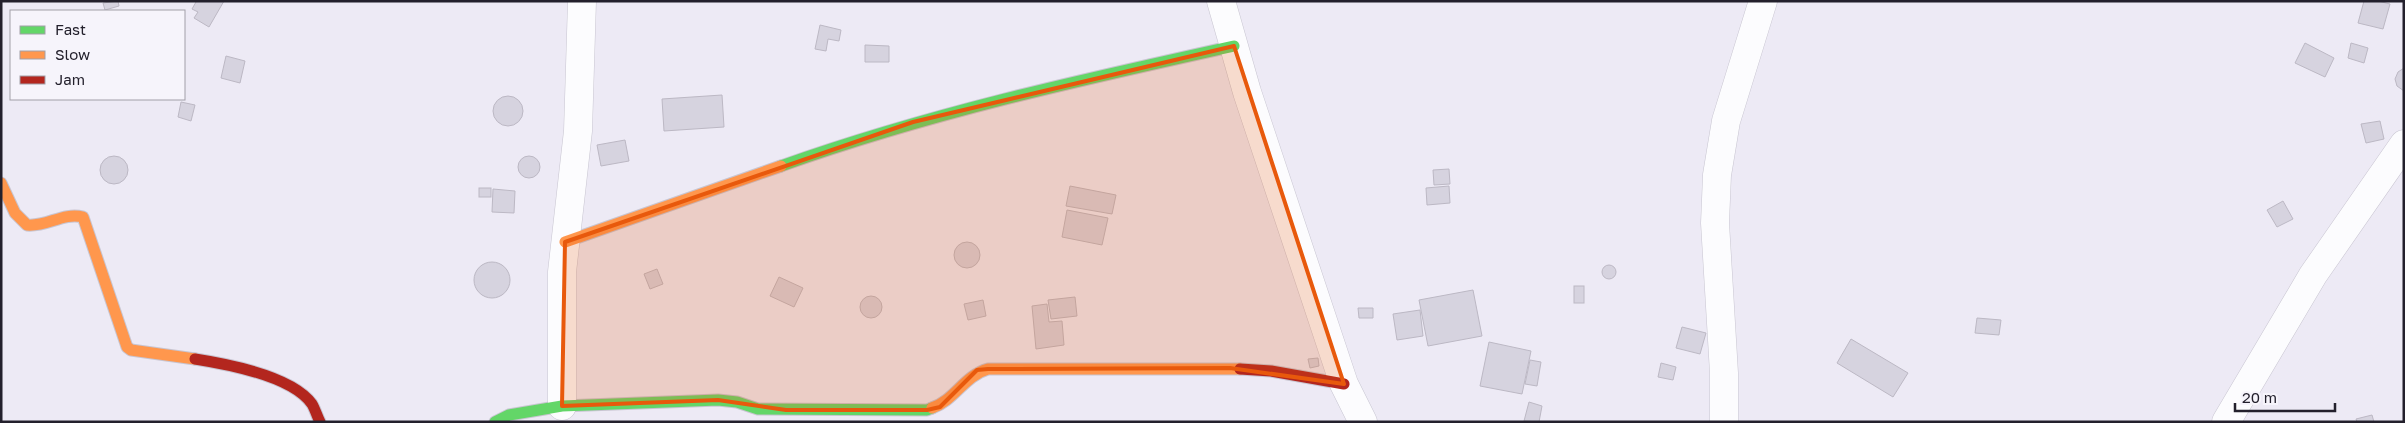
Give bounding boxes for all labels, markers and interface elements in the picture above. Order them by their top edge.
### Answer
legend [10,10,185,100]
text: Fast [55,20,86,38]
text: Slow [55,45,90,63]
text: Jam [55,70,85,88]
scale bar [2235,380,2335,412]
text: 20 m [2242,388,2277,406]

